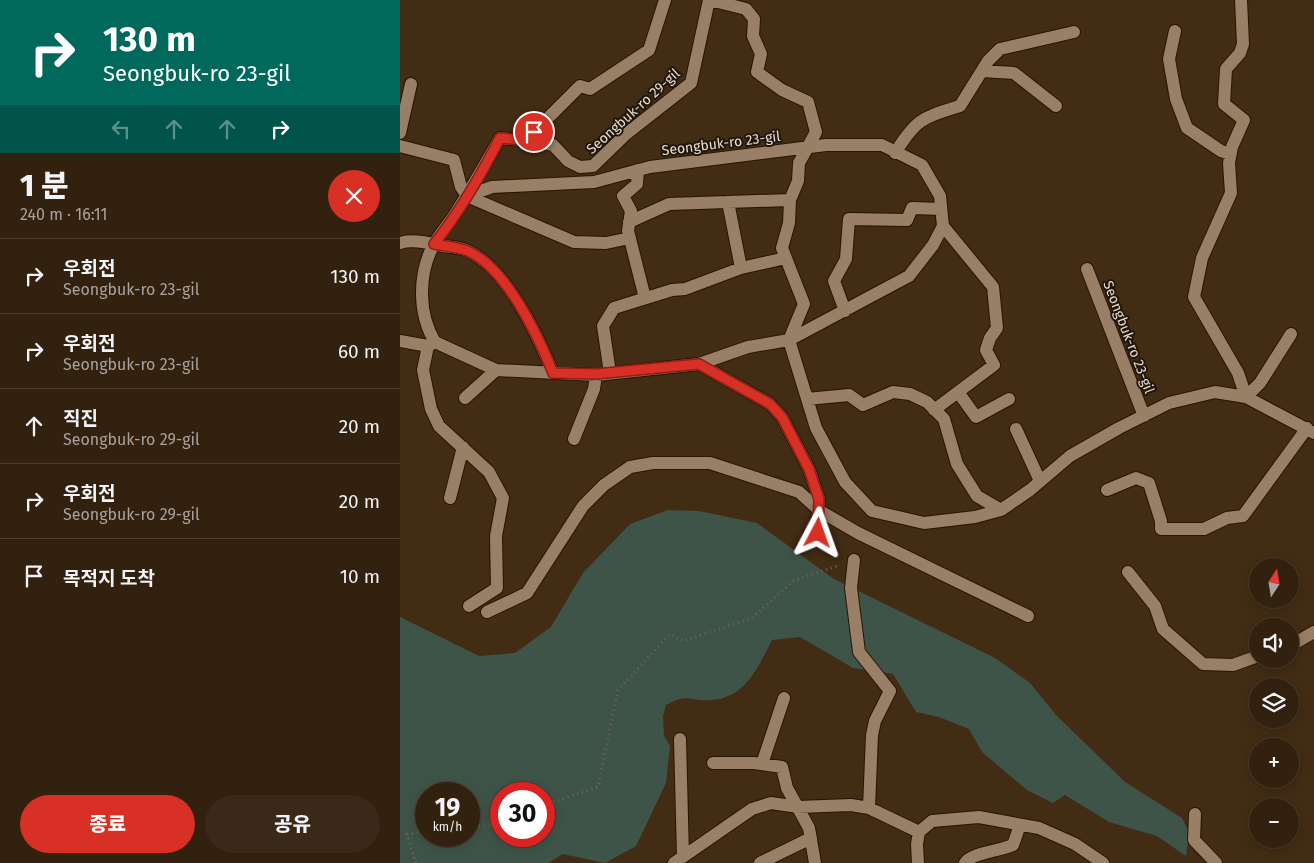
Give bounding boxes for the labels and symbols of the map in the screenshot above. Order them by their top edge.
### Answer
street label: Seongbuk-ro 29-gil [583,65,683,158]
pin [513,111,555,153]
street label: Seongbuk-ro 23-gil [661,128,781,159]
street label: Seongbuk-ro 23-gil [1099,278,1158,396]
position arrow [791,506,843,558]
north arrow [1249,558,1299,608]
speed limit sign: 30 [490,782,555,847]

